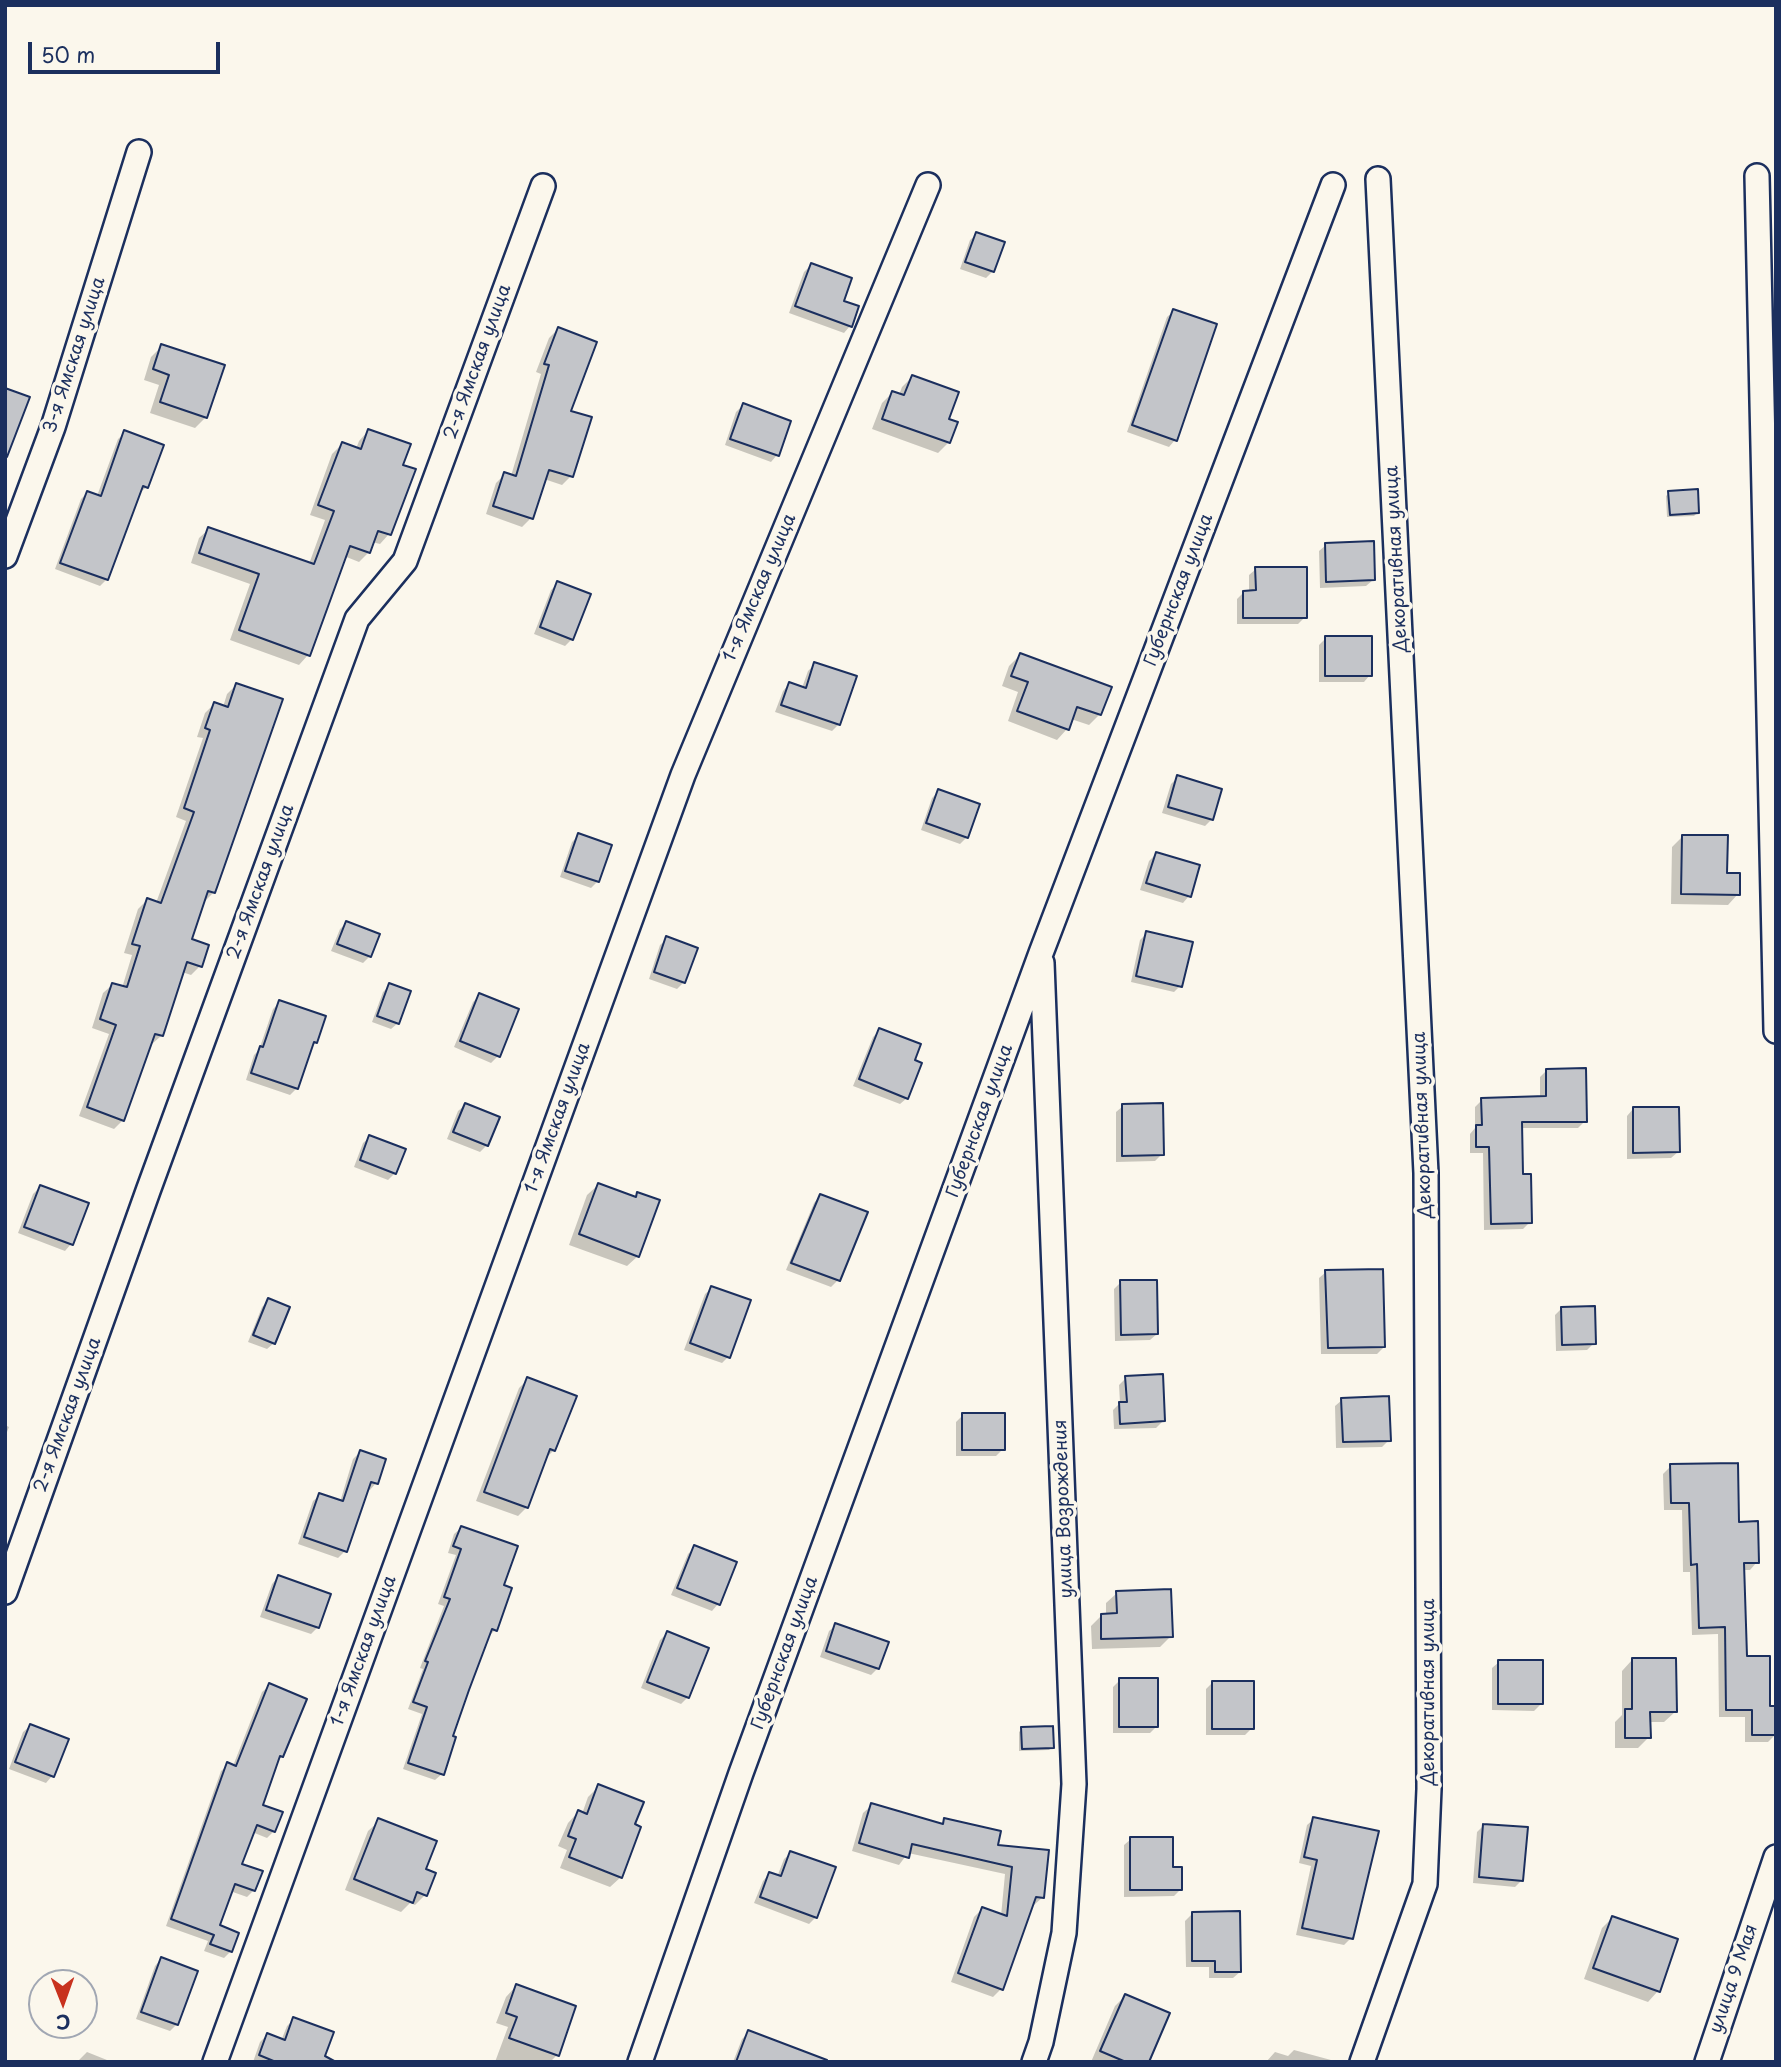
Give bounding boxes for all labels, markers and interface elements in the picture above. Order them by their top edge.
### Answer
scale bar [32,28,224,72]
text: 50 m [41,38,95,70]
street label: 3-я Ямская улица [40,274,110,436]
street label: 2-я Ямская улица [440,282,516,442]
street label: Декоративная улица [1381,465,1413,653]
street label: 1-я Ямская улица [719,511,801,665]
street label: Губернская улица [1140,511,1218,669]
street label: 2-я Ямская улица [223,802,299,962]
street label: Декоративная улица [1409,1031,1437,1219]
street label: 1-я Ямская улица [521,1040,595,1196]
street label: Губернская улица [942,1041,1018,1201]
street label: 2-я Ямская улица [30,1335,106,1495]
street label: улица Возрождения [1050,1419,1078,1599]
street label: 1-я Ямская улица [327,1573,401,1729]
street label: Губернская улица [747,1573,823,1733]
street label: Декоративная улица [1418,1599,1440,1785]
street label: улица 9 Мая [1705,1922,1763,2036]
north arrow [28,1969,98,2039]
text: С [56,2009,71,2037]

